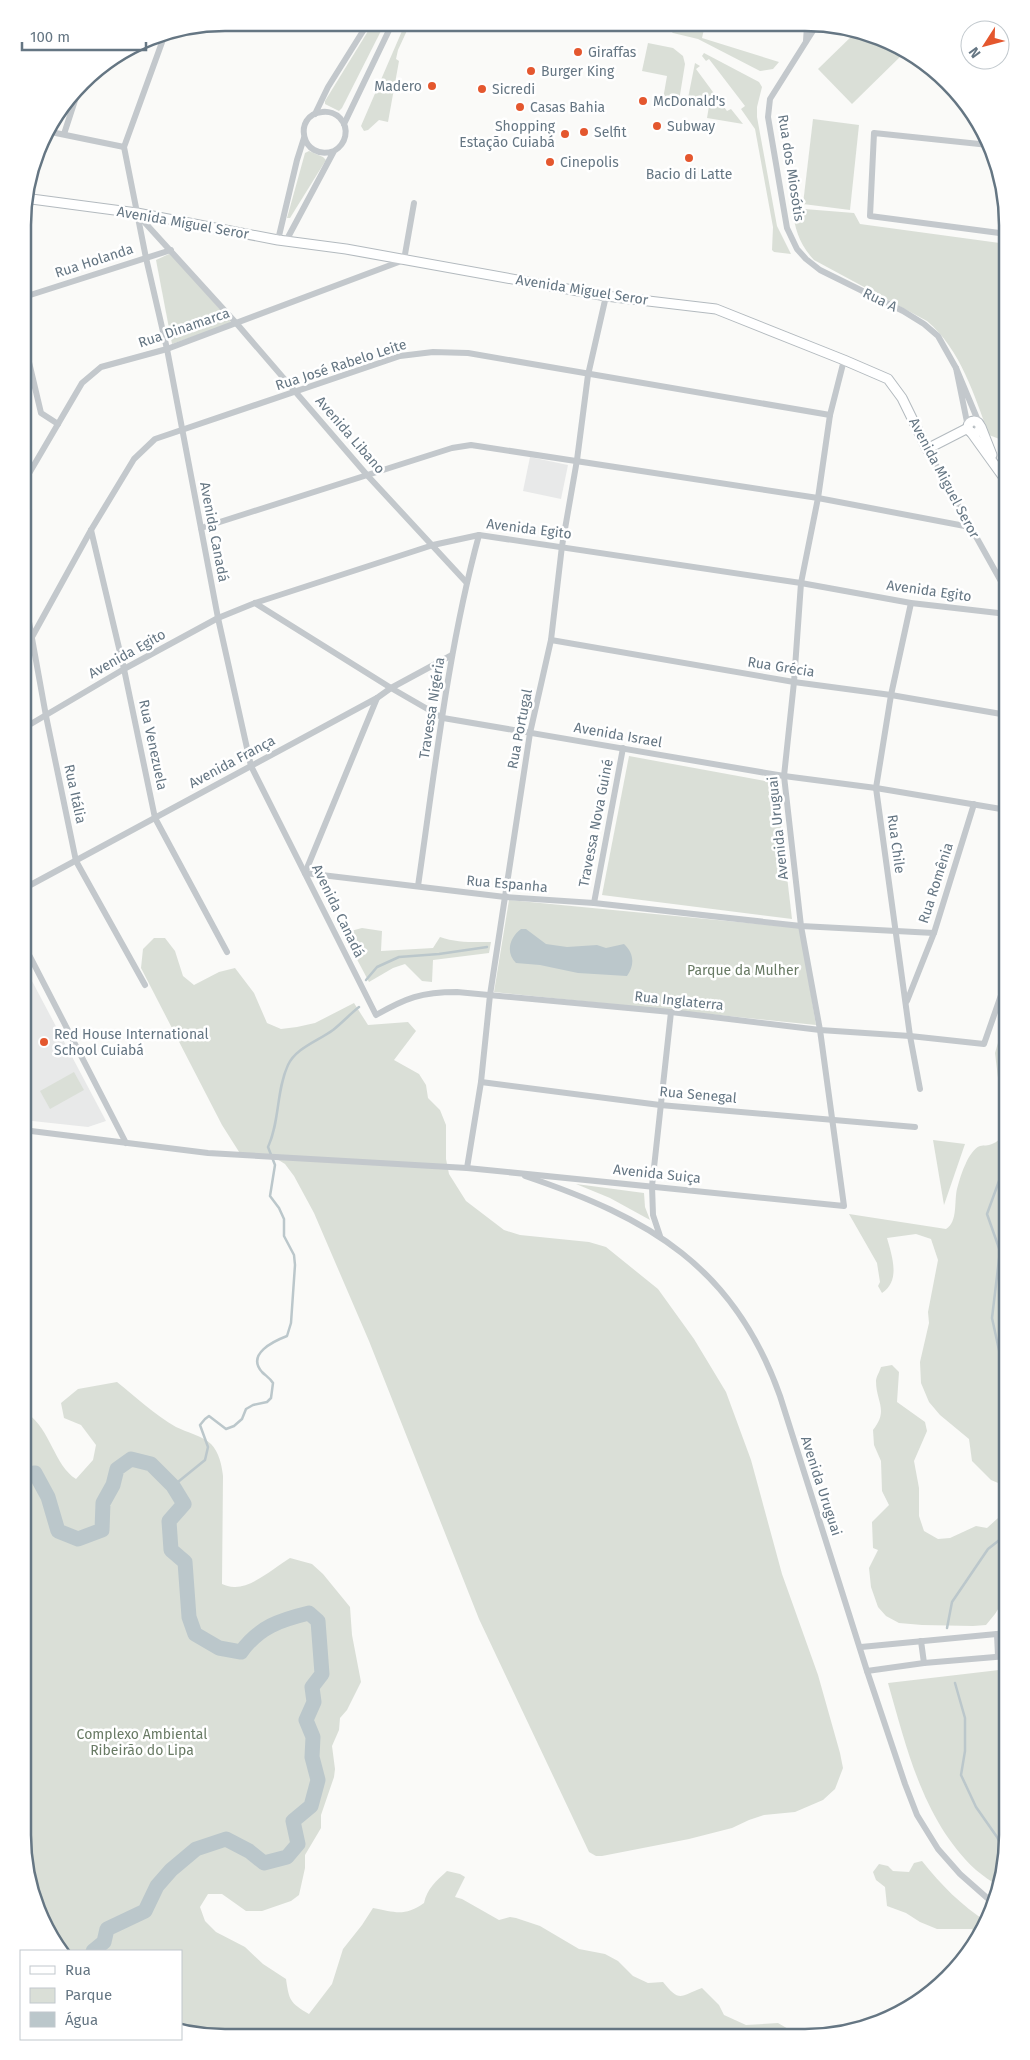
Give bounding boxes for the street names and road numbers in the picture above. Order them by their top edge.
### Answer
street label: Rua dos Miosótis [774,113,808,223]
street label: Avenida Miguel Seror [116,203,251,243]
street label: Rua Holanda [53,240,135,282]
street label: Avenida Miguel Seror [515,271,650,309]
street label: Rua A [860,284,900,316]
street label: Rua Dinamarca [136,304,232,352]
street label: Rua José Rabelo Leite [273,336,409,394]
street label: Avenida Libano [312,393,388,477]
street label: Avenida Miguel Seror [905,415,983,542]
street label: Avenida Canadá [196,481,232,583]
street label: Avenida Egito [485,515,573,543]
street label: Avenida Egito [885,577,973,605]
street label: Avenida Egito [85,626,169,682]
street label: Rua Grécia [746,653,816,681]
street label: Travessa Nigéria [416,656,448,760]
street label: Rua Portugal [504,688,536,770]
street label: Rua Venezuela [135,698,171,792]
street label: Avenida Israel [573,719,663,751]
street label: Avenida França [186,732,278,792]
street label: Travessa Nova Guiné [575,757,617,889]
street label: Rua Itália [60,763,90,825]
street label: Avenida Uruguai [764,775,792,881]
street label: Rua Chile [883,813,909,875]
street label: Rua Romênia [915,841,957,925]
street label: Avenida Canadá [308,862,368,960]
street label: Rua Espanha [466,872,548,896]
street label: Rua Inglaterra [634,988,724,1014]
street label: Rua Senegal [659,1083,737,1107]
street label: Avenida Suiça [612,1161,702,1187]
street label: Avenida Uruguai [797,1434,845,1538]

